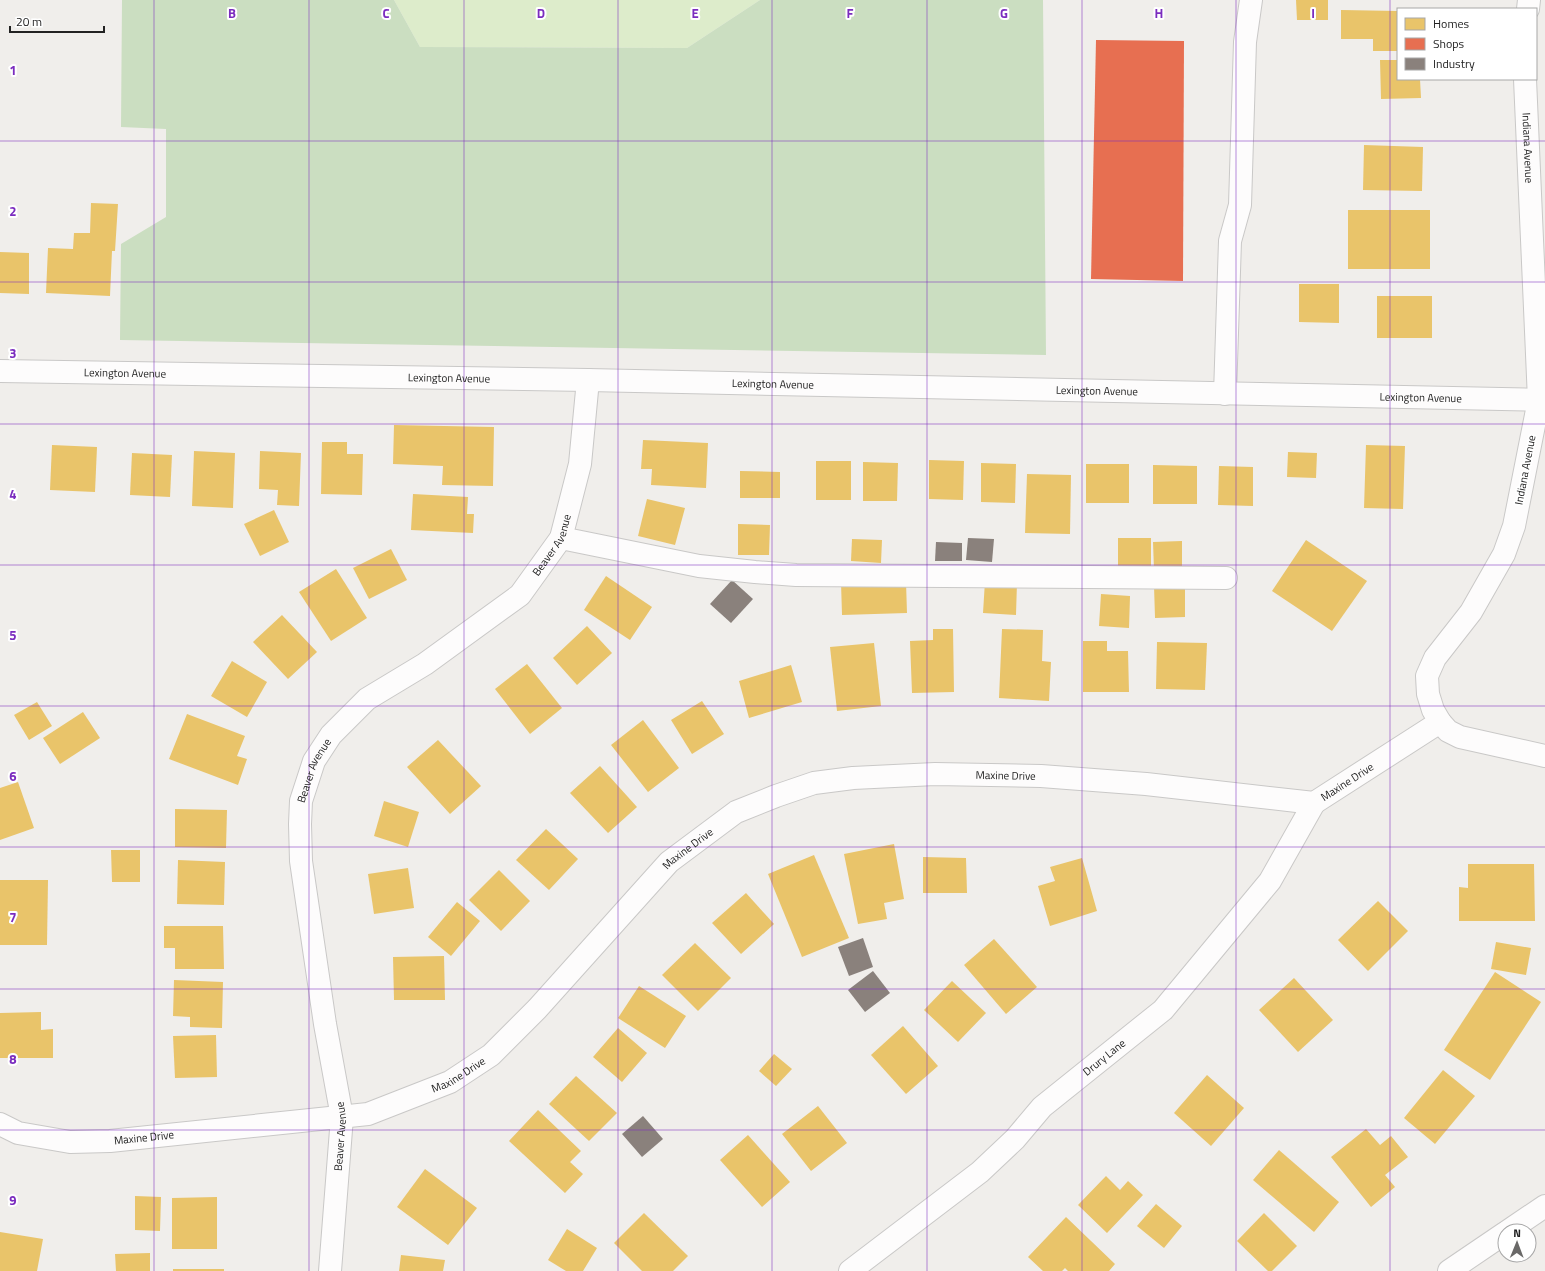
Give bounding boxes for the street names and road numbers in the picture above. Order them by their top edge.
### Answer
street label: Indiana Avenue [1518,112,1538,184]
street label: Lexington Avenue [84,364,167,382]
street label: Lexington Avenue [408,369,491,387]
street label: Lexington Avenue [732,375,815,393]
street label: Lexington Avenue [1056,382,1139,399]
street label: Lexington Avenue [1379,389,1462,406]
street label: Indiana Avenue [1510,433,1540,506]
street label: Beaver Avenue [528,512,575,579]
street label: Beaver Avenue [293,735,335,805]
street label: Maxine Drive [1317,759,1377,805]
street label: Maxine Drive [975,767,1036,784]
street label: Maxine Drive [658,824,717,873]
street label: Drury Lane [1079,1035,1129,1079]
street label: Maxine Drive [429,1053,489,1097]
street label: Beaver Avenue [330,1100,350,1172]
street label: Maxine Drive [113,1126,175,1149]

